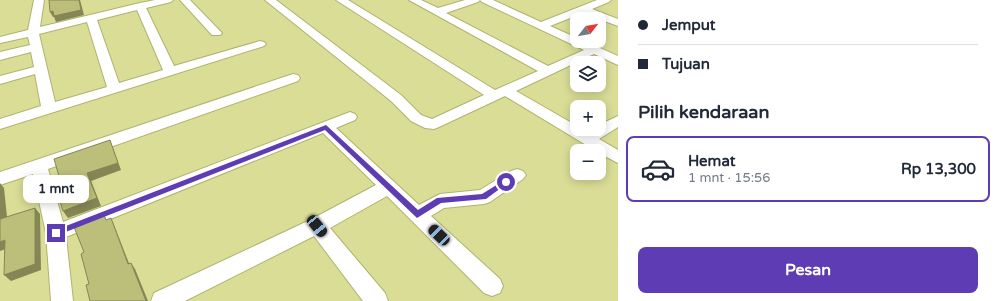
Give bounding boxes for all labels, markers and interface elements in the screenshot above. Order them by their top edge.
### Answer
north arrow [570,12,606,48]
map controls [570,12,606,180]
text: Jemput [662,16,716,34]
text: Tujuan [662,55,710,73]
button: layers [570,56,606,92]
button: + [570,100,606,136]
text: Pilih kendaraan [638,101,769,123]
button: − [570,144,606,180]
icon: car [640,151,676,187]
text: Hemat [688,152,735,170]
text: Rp 13,300 [901,160,976,178]
text: 1 mnt · 15:56 [688,170,770,186]
route start [497,173,515,191]
callout: 1 mnt [23,175,89,203]
text: 1 mnt [38,181,74,197]
car [305,213,329,239]
car [426,222,452,248]
route end [47,224,65,242]
button: Pesan [638,247,978,293]

